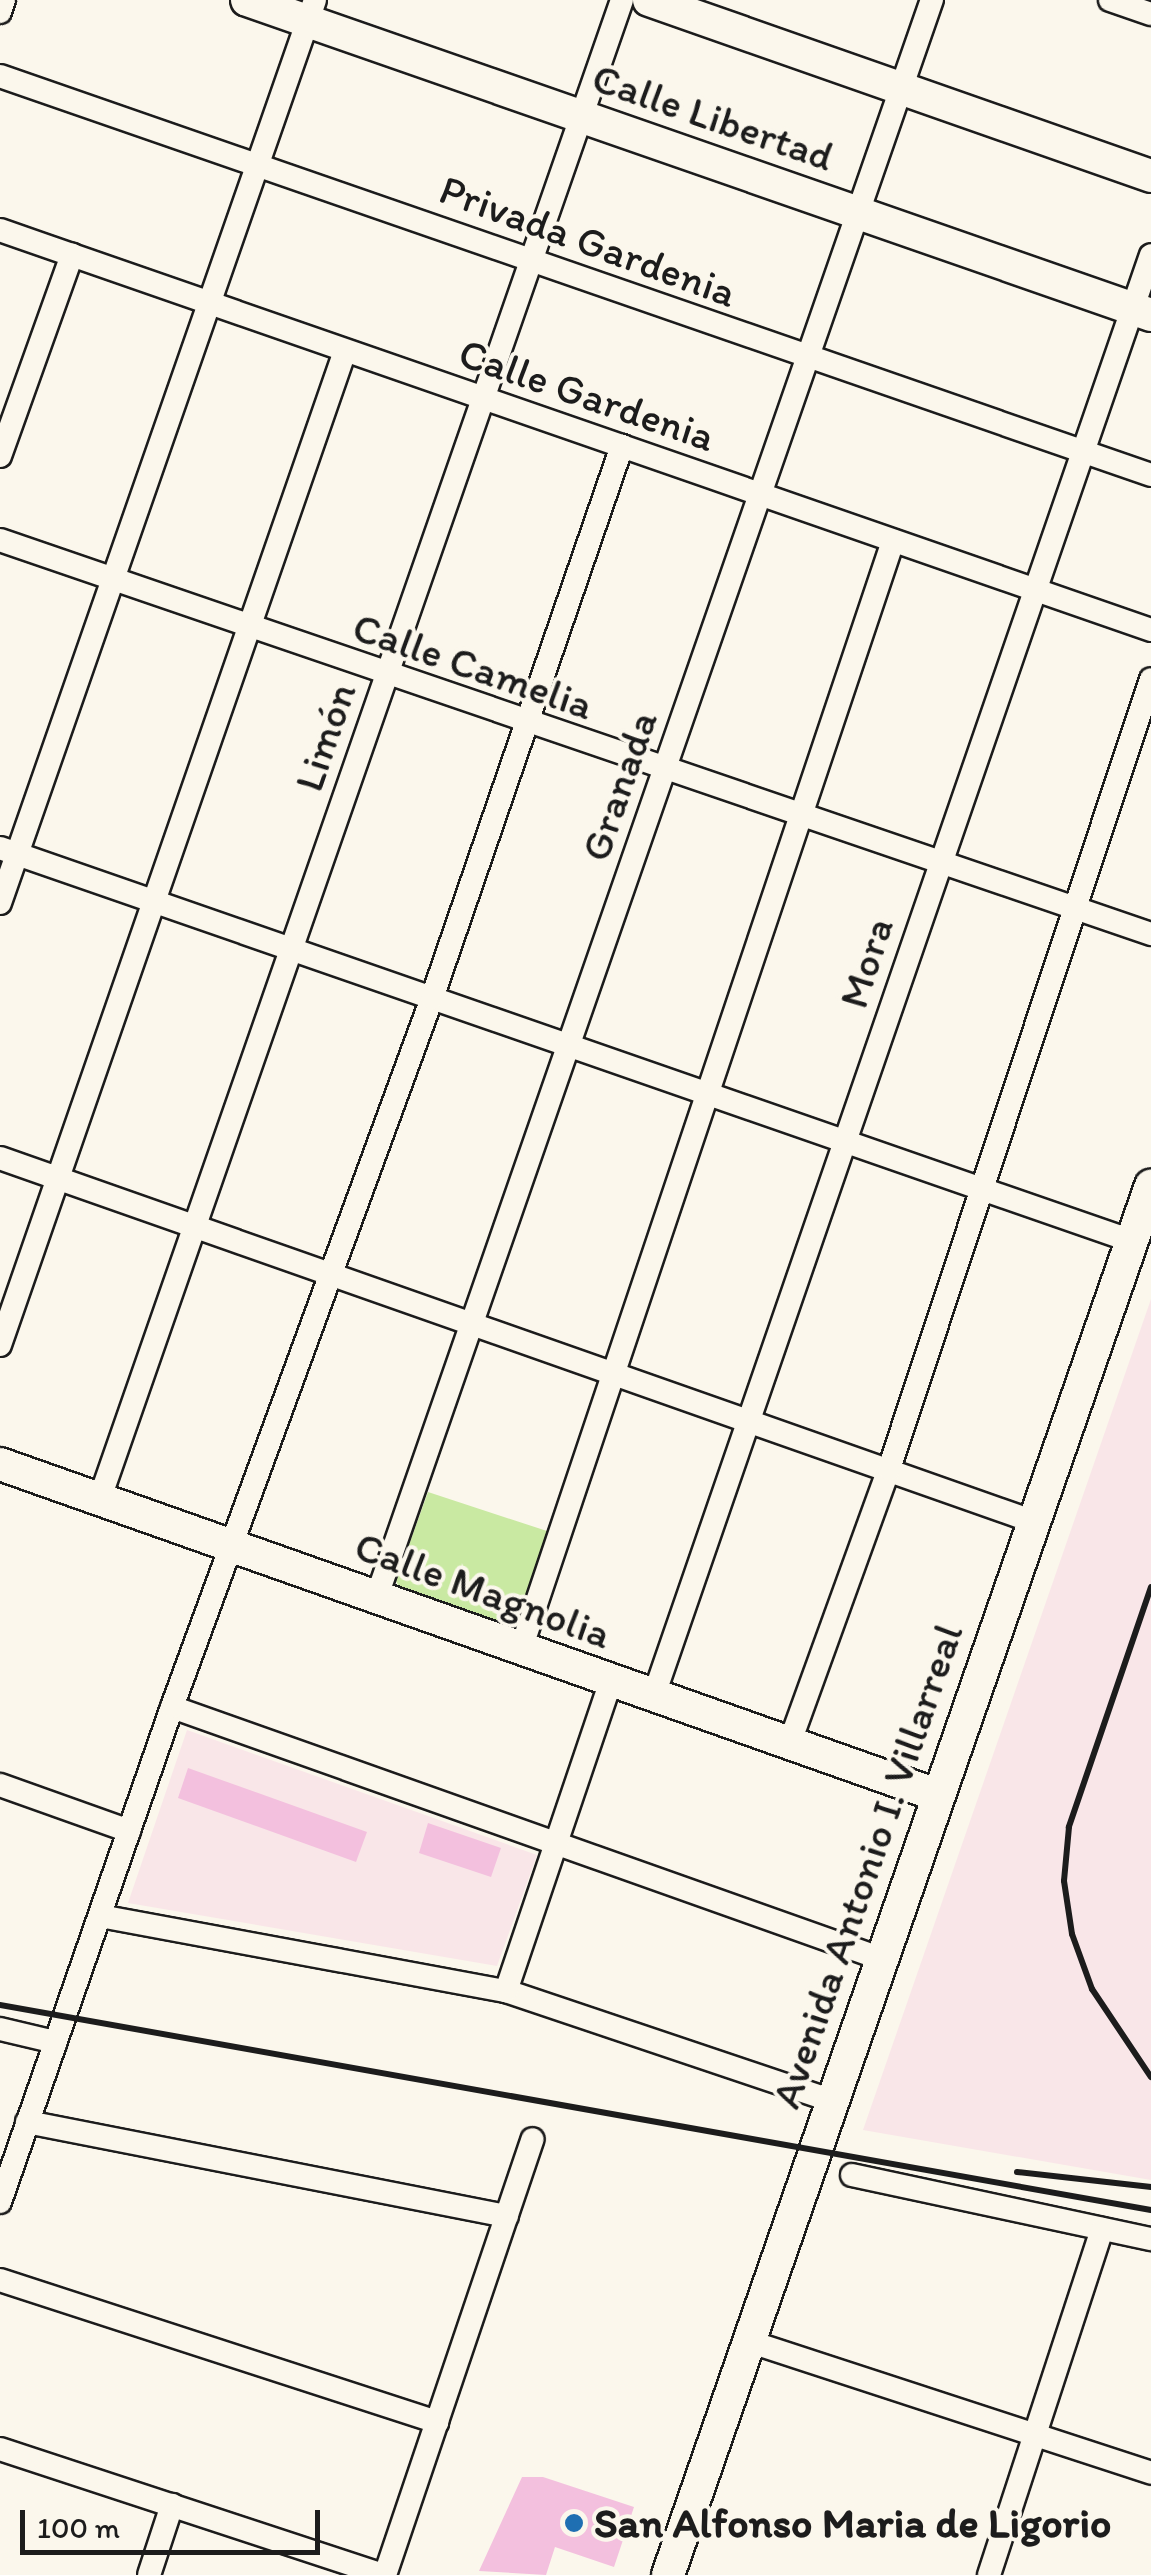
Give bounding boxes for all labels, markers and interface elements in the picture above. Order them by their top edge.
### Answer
street label: Calle Libertad [585,52,841,182]
street label: Privada Gardenia [433,164,743,318]
street label: Calle Gardenia [452,327,722,463]
street label: Calle Camelia [346,601,600,731]
street label: Limón [283,676,367,798]
street label: Granada [570,704,668,868]
street label: Mora [828,912,904,1014]
street label: Calle Magnolia [349,1521,617,1659]
street label: Avenida Antonio I. Villarreal [760,1617,974,2115]
scale bar [25,2490,325,2552]
place label: San Alfonso Maria de Ligorio [594,2498,1111,2548]
text: 100 m [37,2509,120,2546]
marker: San Alfonso Maria de Ligorio [563,2512,585,2534]

